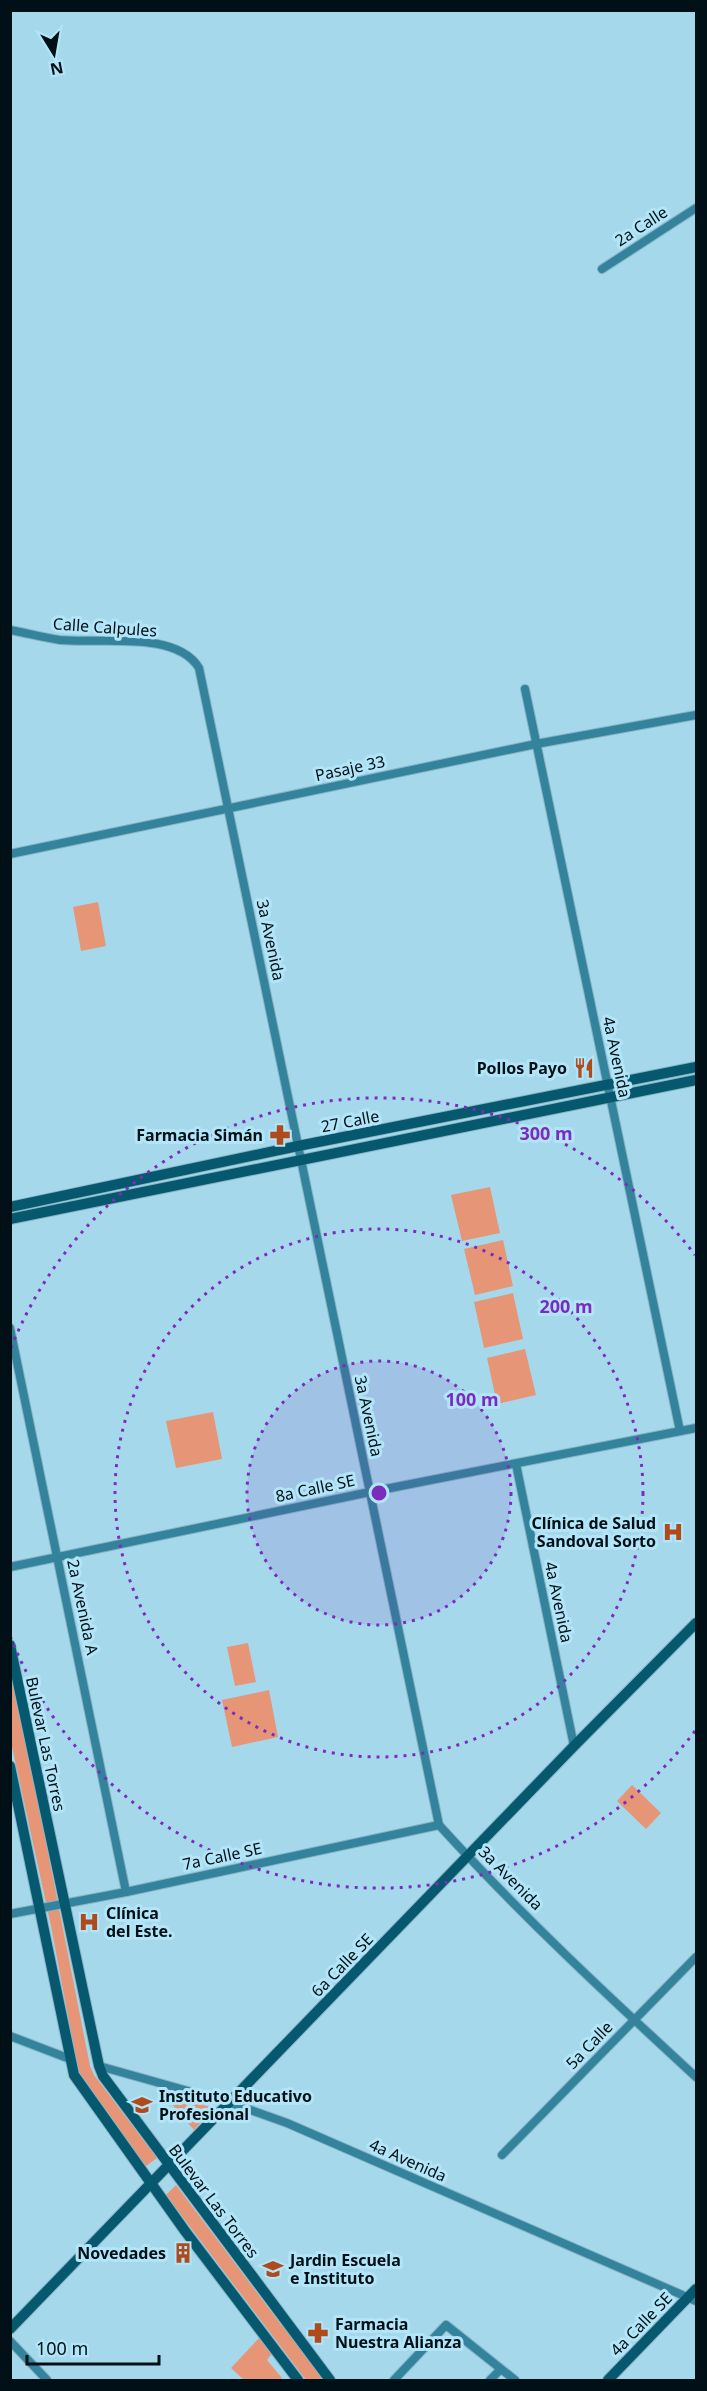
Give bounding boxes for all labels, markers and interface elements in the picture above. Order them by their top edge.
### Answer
north arrow [24,24,84,84]
text: N [48,57,65,81]
street label: 2a Calle [610,201,672,251]
street label: Calle Calpules [52,612,158,642]
street label: Pasaje 33 [313,750,387,786]
street label: 3a Avenida [252,897,290,983]
street label: 4a Avenida [598,1014,636,1100]
restaurant icon: Pollos Payo [572,1056,596,1080]
place label: Pollos Payo [477,1057,567,1079]
street label: 27 Calle [319,1105,381,1137]
text: 300 m [519,1121,573,1145]
pharmacy icon: Farmacia Simán [268,1123,292,1147]
place label: Farmacia Simán [136,1124,263,1146]
text: 200 m [539,1294,593,1318]
street label: 3a Avenida [350,1373,388,1459]
text: 100 m [445,1387,499,1411]
street label: 8a Calle SE [273,1469,357,1507]
centre of rings [369,1483,389,1503]
place label: Clínica de Salud Sandoval Sorto [531,1512,656,1552]
hospital icon: Clínica de Salud Sandoval Sorto [661,1520,685,1544]
street label: 2a Avenida A [62,1557,104,1657]
street label: 4a Avenida [540,1559,578,1645]
street label: Bulevar Las Torres [21,1675,71,1813]
street label: 7a Calle SE [180,1837,264,1875]
street label: 3a Avenida [474,1841,548,1915]
place label: Clínica del Este. [106,1902,173,1942]
hospital icon: Clínica del Este. [77,1910,101,1934]
street label: 6a Calle SE [306,1928,378,2002]
street label: 5a Calle [561,2016,617,2074]
place label: Instituto Educativo Profesional [159,2085,312,2125]
school or university icon: Instituto Educativo Profesional [130,2093,154,2117]
street label: 4a Avenida [366,2133,450,2187]
street label: Bulevar Las Torres [164,2140,264,2262]
building icon: Novedades [171,2241,195,2265]
place label: Novedades [77,2242,166,2264]
place label: Jardin Escuela e Instituto [288,2249,401,2289]
school or university icon: Jardin Escuela e Instituto [261,2257,285,2281]
street label: 4a Calle SE [605,2287,677,2361]
place label: Farmacia Nuestra Alianza [335,2313,462,2353]
pharmacy icon: Farmacia Nuestra Alianza [306,2321,330,2345]
scale bar [27,2328,159,2366]
text: 100 m [36,2336,88,2360]

